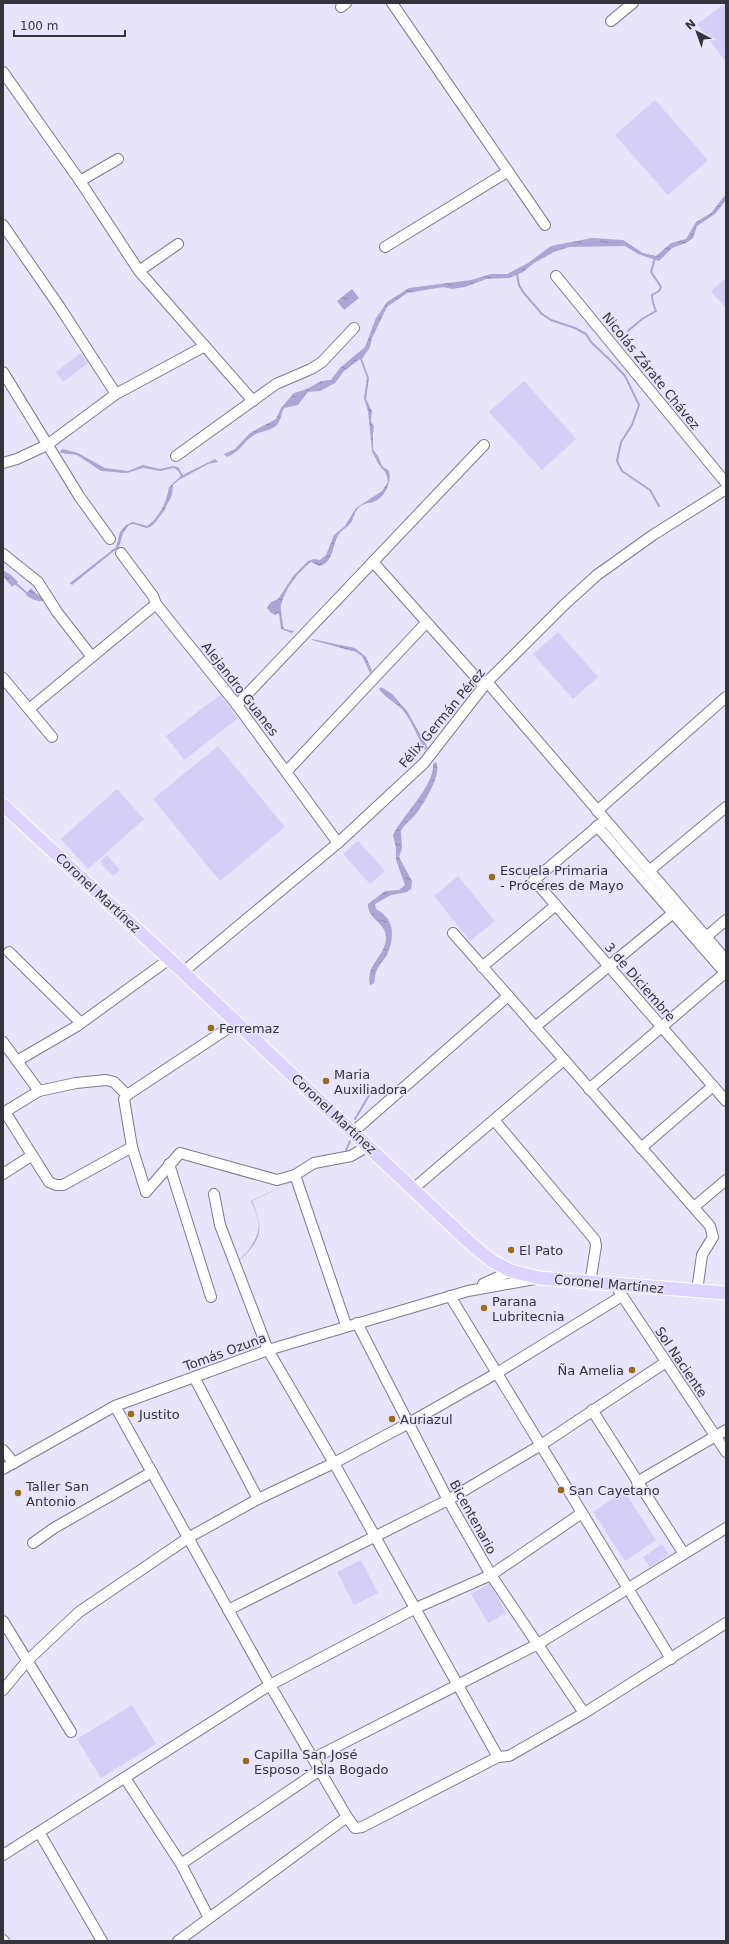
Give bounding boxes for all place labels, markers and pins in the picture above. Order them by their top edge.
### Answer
place label: Escuela Primaria - Próceres de Mayo [500,863,624,893]
marker: Escuela Primaria - Próceres de Mayo [487,872,497,882]
place label: Ferremaz [219,1021,280,1036]
marker: Ferremaz [206,1023,216,1033]
place label: Maria Auxiliadora [334,1067,407,1097]
marker: Maria Auxiliadora [321,1076,331,1086]
place label: El Pato [519,1243,563,1258]
marker: El Pato [506,1245,516,1255]
place label: Parana Lubritecnia [492,1294,565,1324]
marker: Parana Lubritecnia [479,1303,489,1313]
place label: Ña Amelia [557,1363,624,1378]
marker: Ña Amelia [627,1365,637,1375]
place label: Justito [138,1407,180,1422]
marker: Justito [126,1409,136,1419]
place label: Auriazul [400,1412,453,1427]
marker: Auriazul [387,1414,397,1424]
place label: Taller San Antonio [25,1479,89,1509]
place label: San Cayetano [569,1483,660,1498]
marker: San Cayetano [556,1485,566,1495]
marker: Taller San Antonio [13,1488,23,1498]
place label: Capilla San José Esposo - Isla Bogado [254,1747,389,1777]
marker: Capilla San José Esposo - Isla Bogado [241,1756,251,1766]

